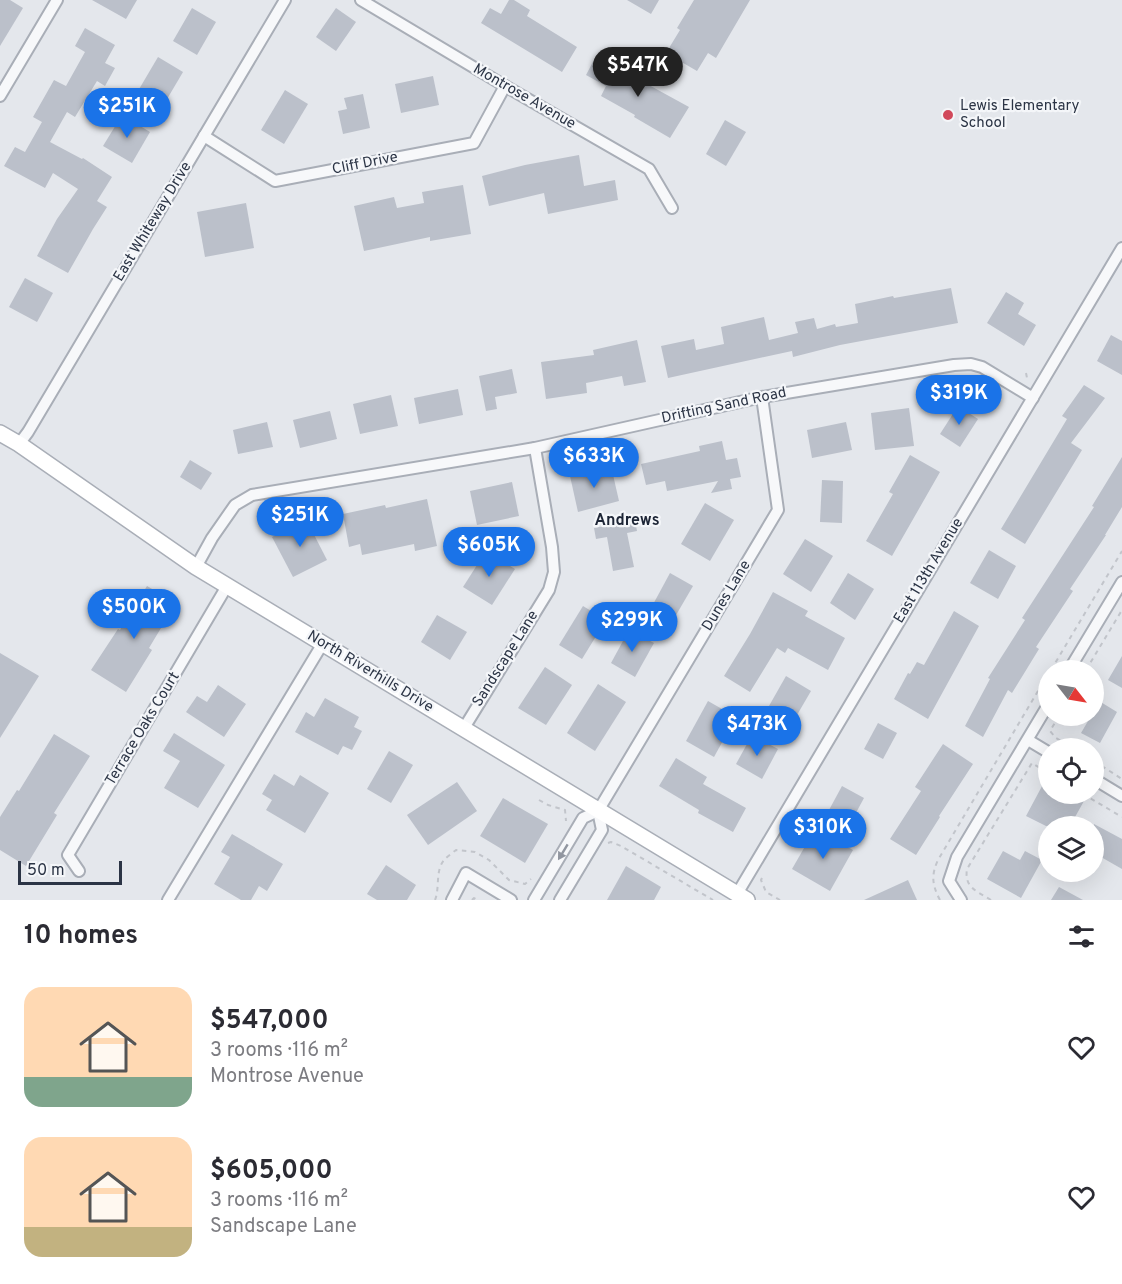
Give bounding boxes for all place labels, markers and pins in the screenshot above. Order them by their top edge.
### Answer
pin: $547K [596,47,680,98]
pin: $251K [85,88,169,139]
place label: Lewis Elementary School [960,97,1079,133]
marker: Lewis Elementary School [941,108,955,122]
pin: $319K [917,375,1001,426]
pin: $633K [552,438,636,489]
pin: $251K [258,497,342,548]
pin: $605K [447,527,531,578]
pin: $500K [92,589,176,640]
pin: $299K [590,602,674,653]
pin: $473K [715,706,799,757]
pin: $310K [781,809,865,860]

